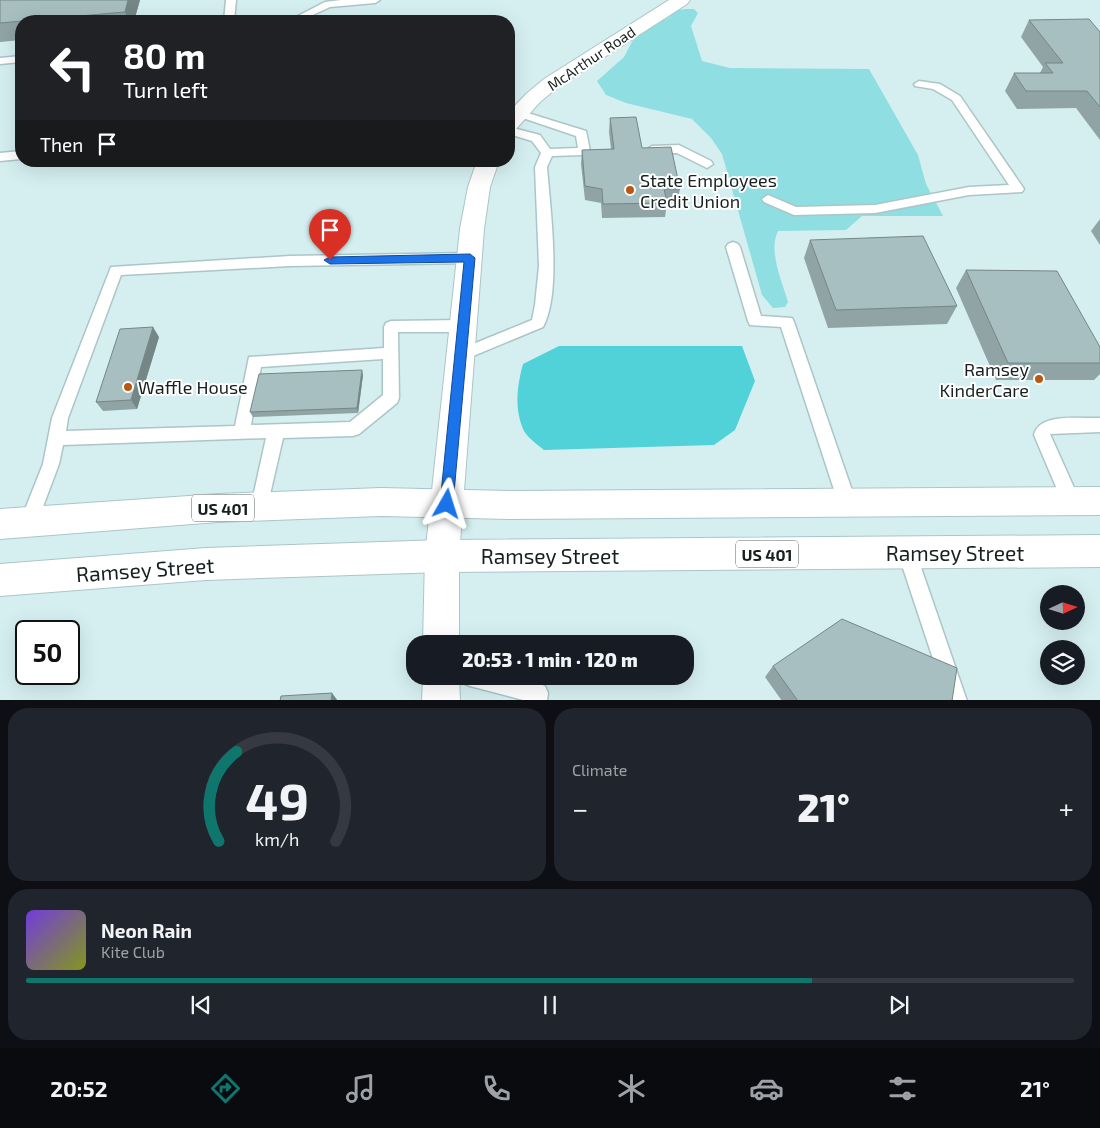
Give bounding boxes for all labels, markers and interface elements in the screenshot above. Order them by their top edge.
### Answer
street label: McArthur Road [544,22,638,94]
text: 80 m [123,34,205,76]
icon: left [40,35,105,100]
text: Turn left [123,76,208,102]
icon: arrive [93,130,121,158]
text: Then [40,133,83,156]
place label: State Employees Credit Union [640,169,777,212]
marker: State Employees Credit Union [624,184,636,196]
pin [309,209,351,260]
icon: arrive [316,216,344,244]
place label: Ramsey KinderCare [939,358,1029,401]
marker: Ramsey KinderCare [1033,373,1045,385]
place label: Waffle House [138,376,248,398]
marker: Waffle House [122,381,134,393]
position arrow [420,477,472,529]
road number: US 401 [192,494,254,522]
road number: US 401 [736,540,798,568]
street label: Ramsey Street [886,540,1024,565]
street label: Ramsey Street [481,543,619,568]
street label: Ramsey Street [75,552,215,586]
north arrow [1040,585,1085,630]
map controls [1040,585,1085,685]
speed limit sign: 50 [15,620,80,685]
button: layers [1040,640,1085,685]
text: 20:53 · 1 min · 120 m [462,648,638,671]
text: Climate [572,760,627,779]
text: 49 [245,768,309,830]
text: 21° [797,784,850,830]
text: − [572,791,588,825]
text: + [1059,791,1074,825]
text: km/h [255,828,299,850]
text: Neon Rain [101,919,192,942]
text: Kite Club [101,942,165,961]
icon: previous [187,991,215,1019]
icon: pause [536,991,564,1019]
icon: next [885,991,913,1019]
icon: directions [208,1071,243,1106]
icon: music [343,1071,378,1106]
icon: phone [479,1071,514,1106]
icon: climate [614,1071,649,1106]
icon: car [749,1071,784,1106]
icon: filters [885,1071,920,1106]
text: 20:52 [50,1075,107,1101]
text: 21° [1020,1075,1050,1101]

